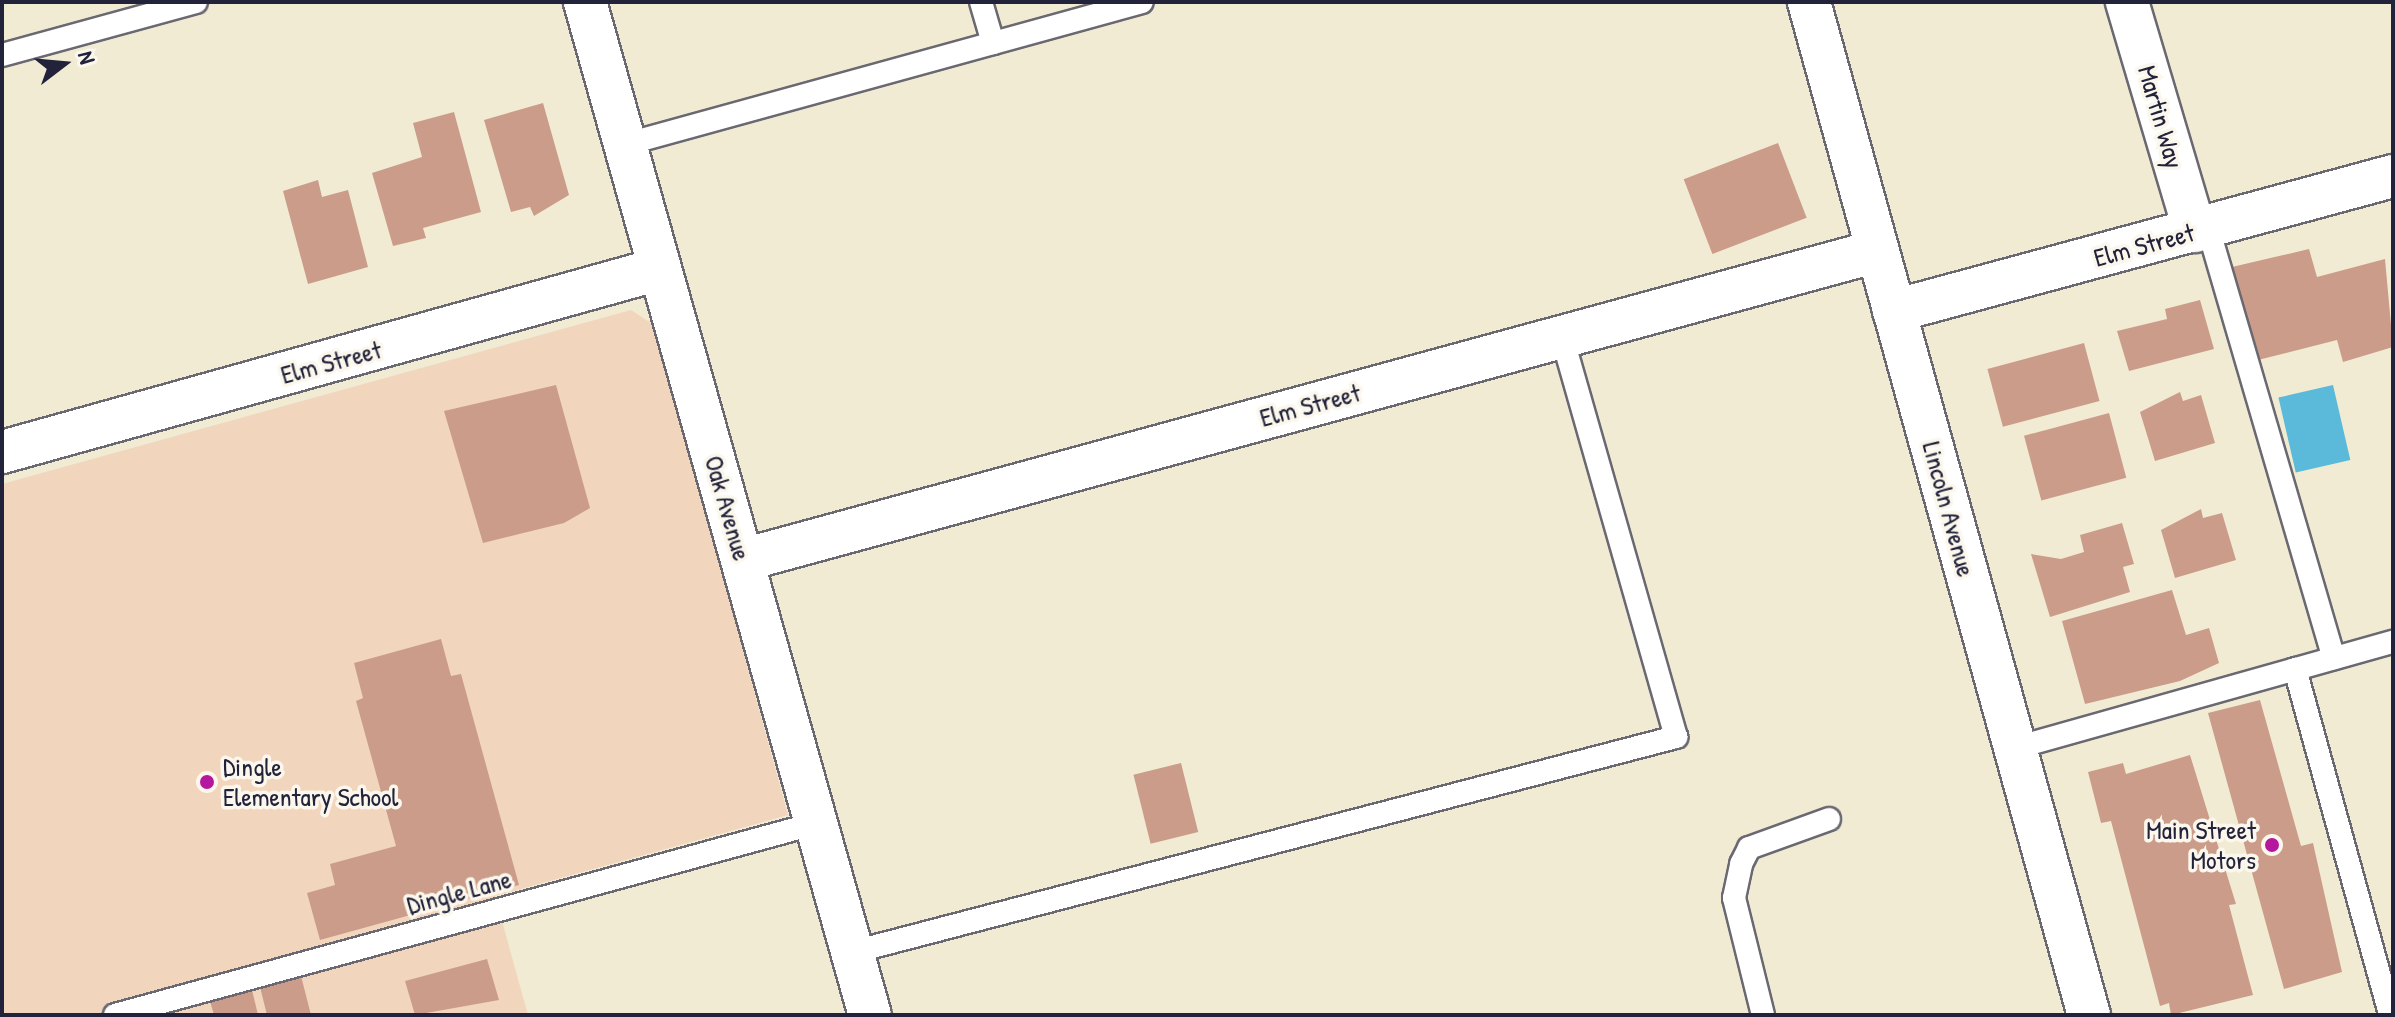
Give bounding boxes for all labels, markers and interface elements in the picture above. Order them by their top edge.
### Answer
north arrow [24,24,104,104]
text: N [71,48,103,67]
street label: Martin Way [2131,62,2191,172]
street label: Elm Street [2090,217,2198,273]
street label: Elm Street [277,334,385,390]
street label: Elm Street [1256,377,1364,433]
street label: Lincoln Avenue [1916,438,1982,580]
street label: Oak Avenue [698,452,758,564]
place label: Dingle Elementary School [223,751,398,812]
marker: Dingle Elementary School [198,773,216,791]
place label: Main Street Motors [2146,814,2256,876]
marker: Main Street Motors [2263,836,2281,854]
street label: Dingle Lane [403,863,515,921]

